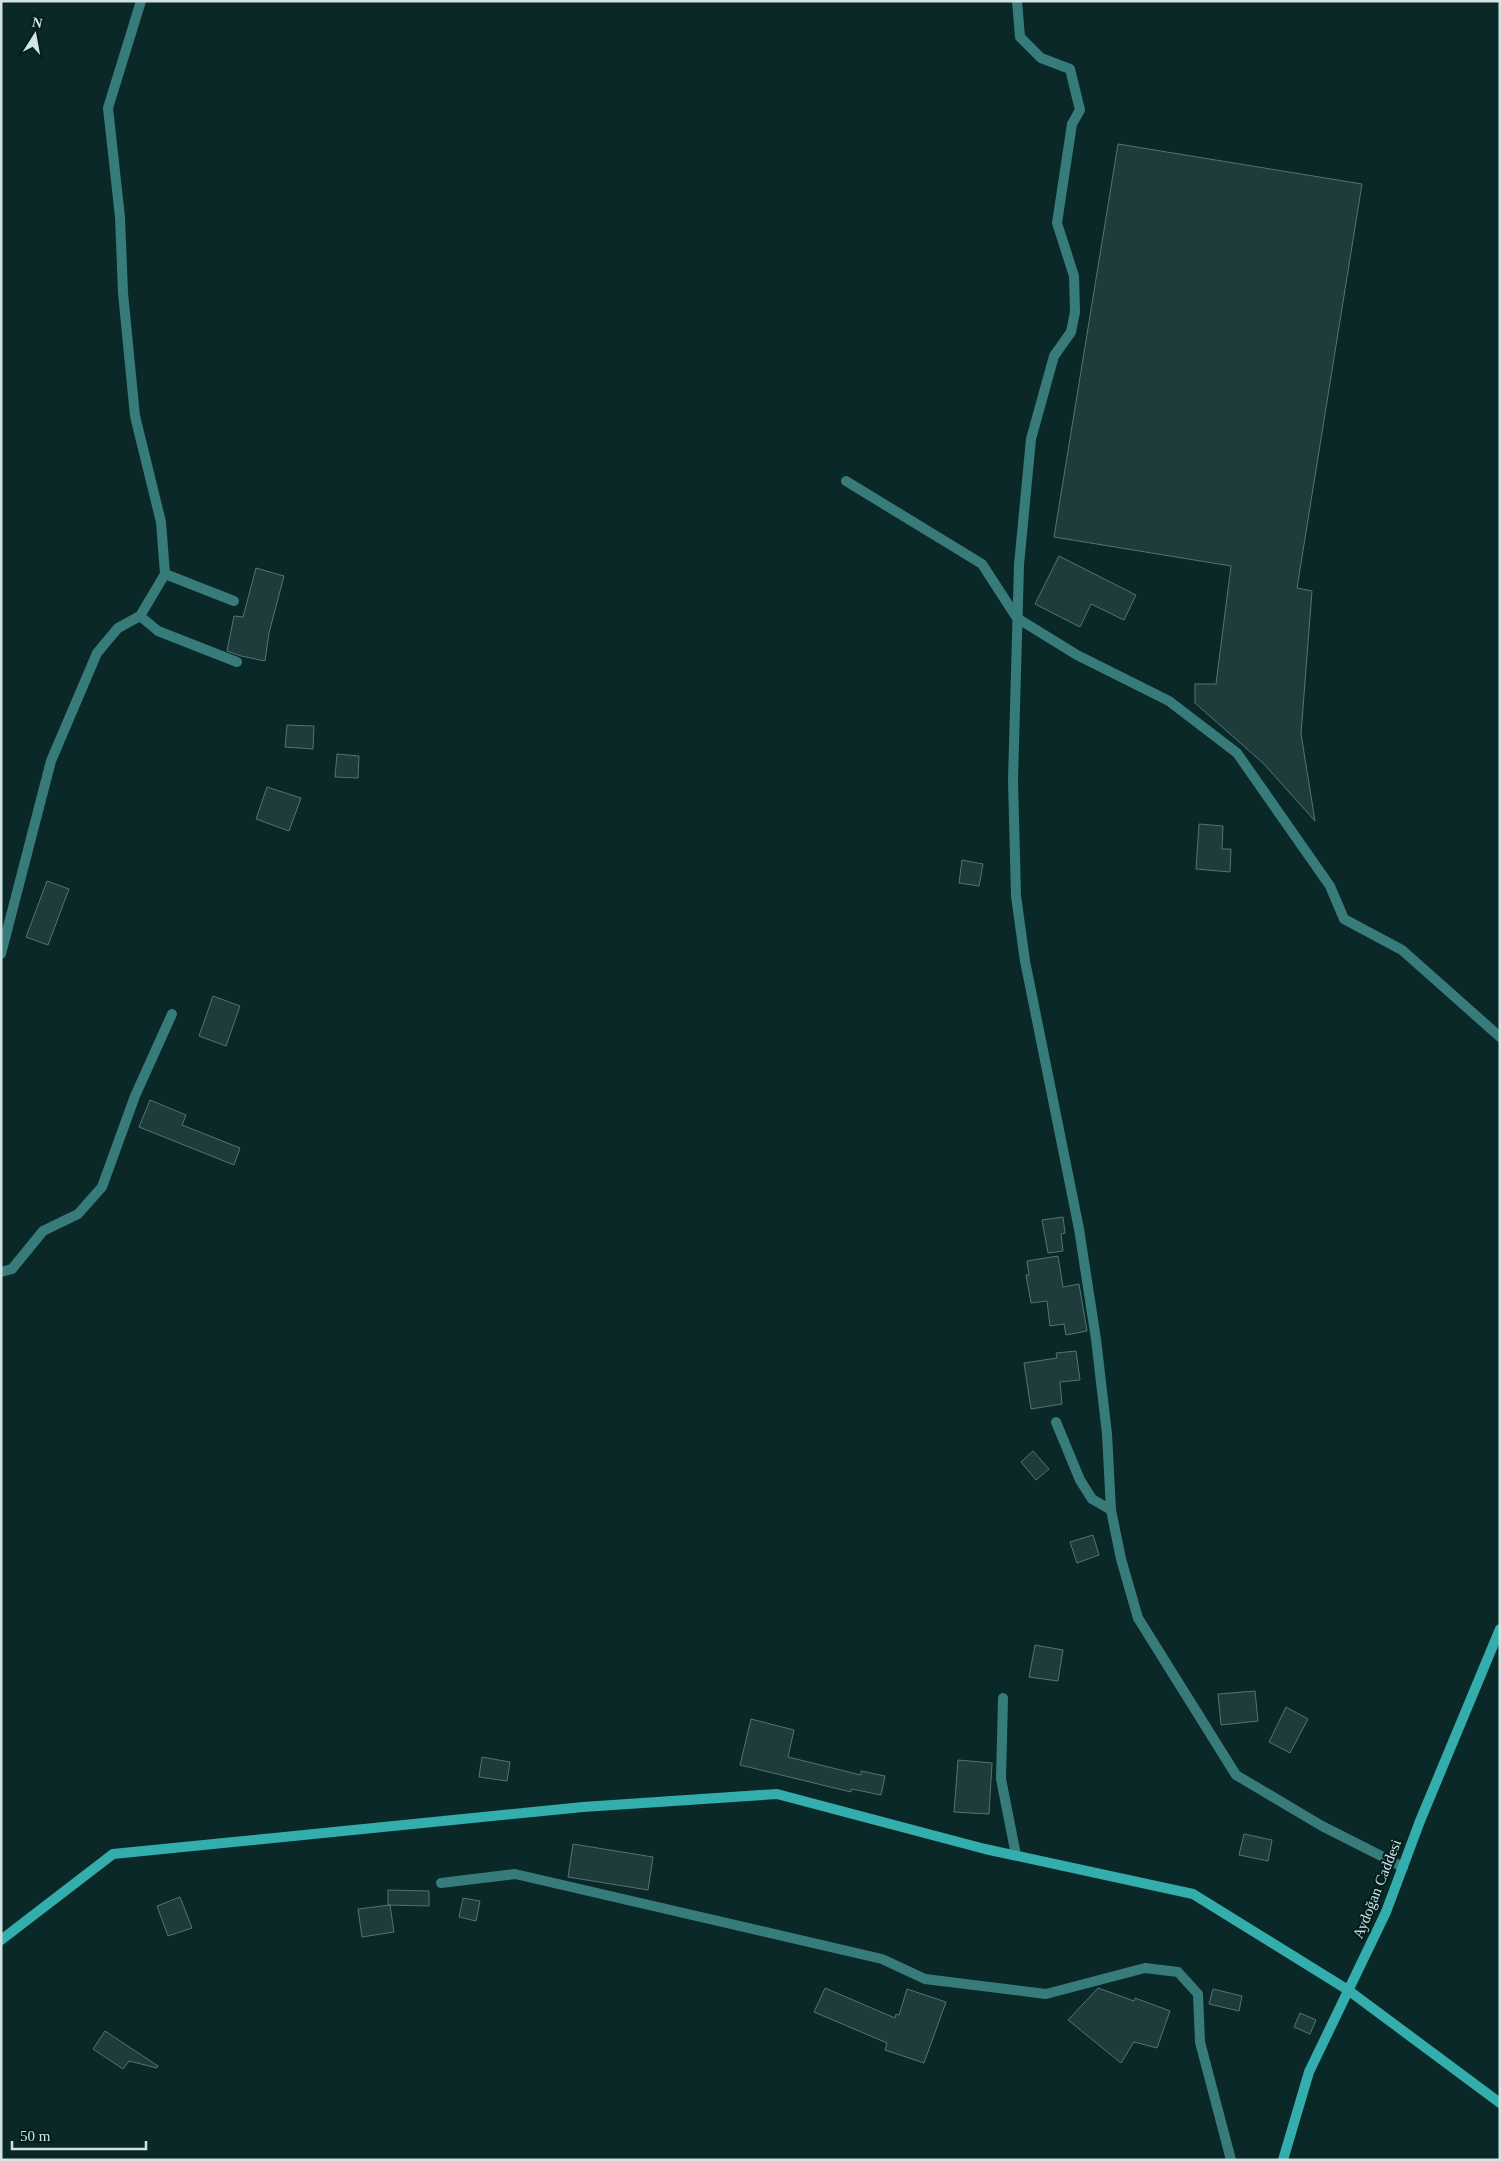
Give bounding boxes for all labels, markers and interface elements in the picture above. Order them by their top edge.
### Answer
north arrow [10,10,60,60]
text: N [31,14,44,31]
street label: Aydoğan Caddesi [1350,1837,1404,1941]
scale bar [12,2118,146,2150]
text: 50 m [20,2128,51,2144]

